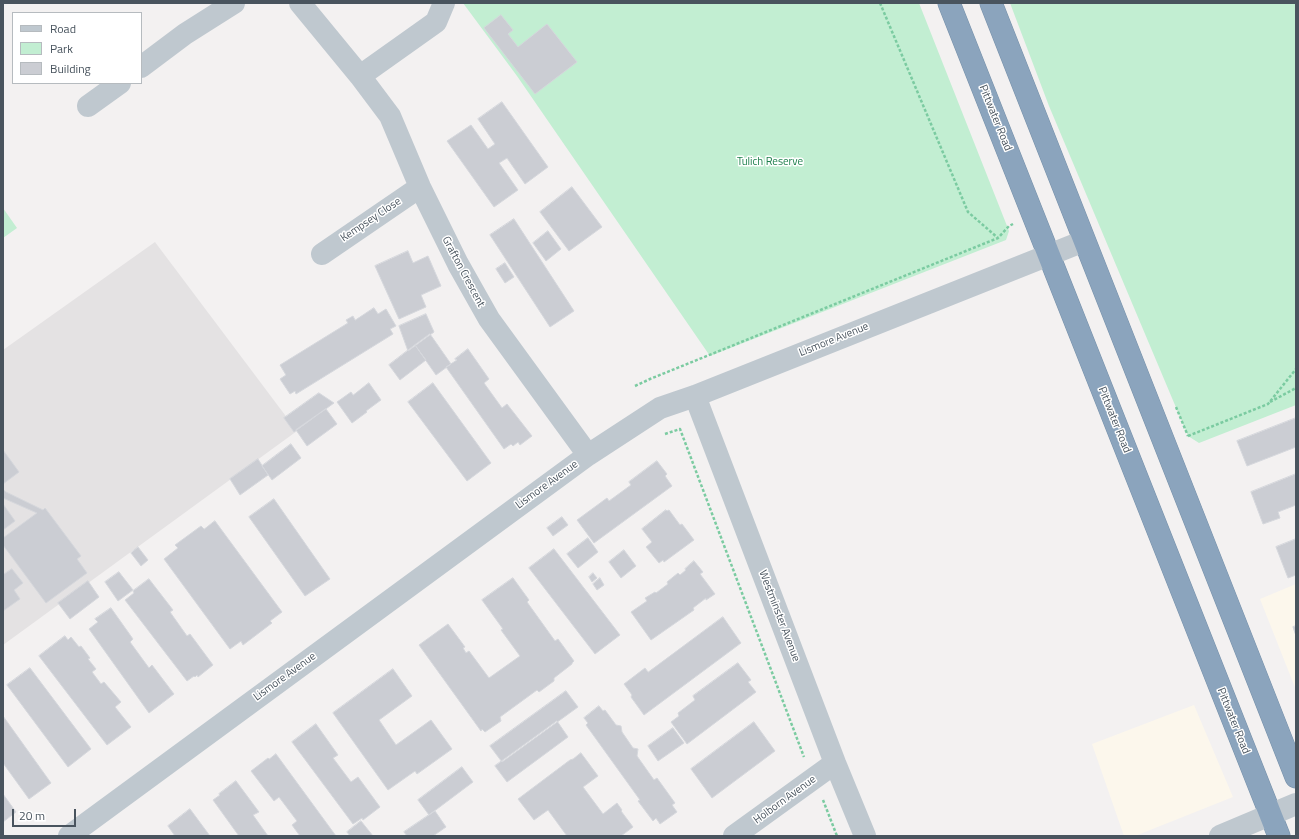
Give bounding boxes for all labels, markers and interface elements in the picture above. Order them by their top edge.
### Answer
legend [12,12,142,84]
text: Road [50,19,76,38]
text: Park [50,39,73,58]
text: Building [50,59,91,78]
street label: Pittwater Road [976,83,1014,153]
park label: Tulich Reserve [737,155,803,169]
street label: Kempsey Close [338,195,404,245]
street label: Grafton Crescent [439,234,487,310]
street label: Lismore Avenue [797,320,871,360]
street label: Pittwater Road [1095,385,1133,455]
street label: Lismore Avenue [513,458,581,512]
street label: Westminster Avenue [756,568,802,664]
street label: Lismore Avenue [251,650,319,704]
street label: Pittwater Road [1214,686,1252,756]
street label: Holborn Avenue [751,773,819,827]
scale bar [14,801,78,827]
text: 20 m [19,806,45,825]

